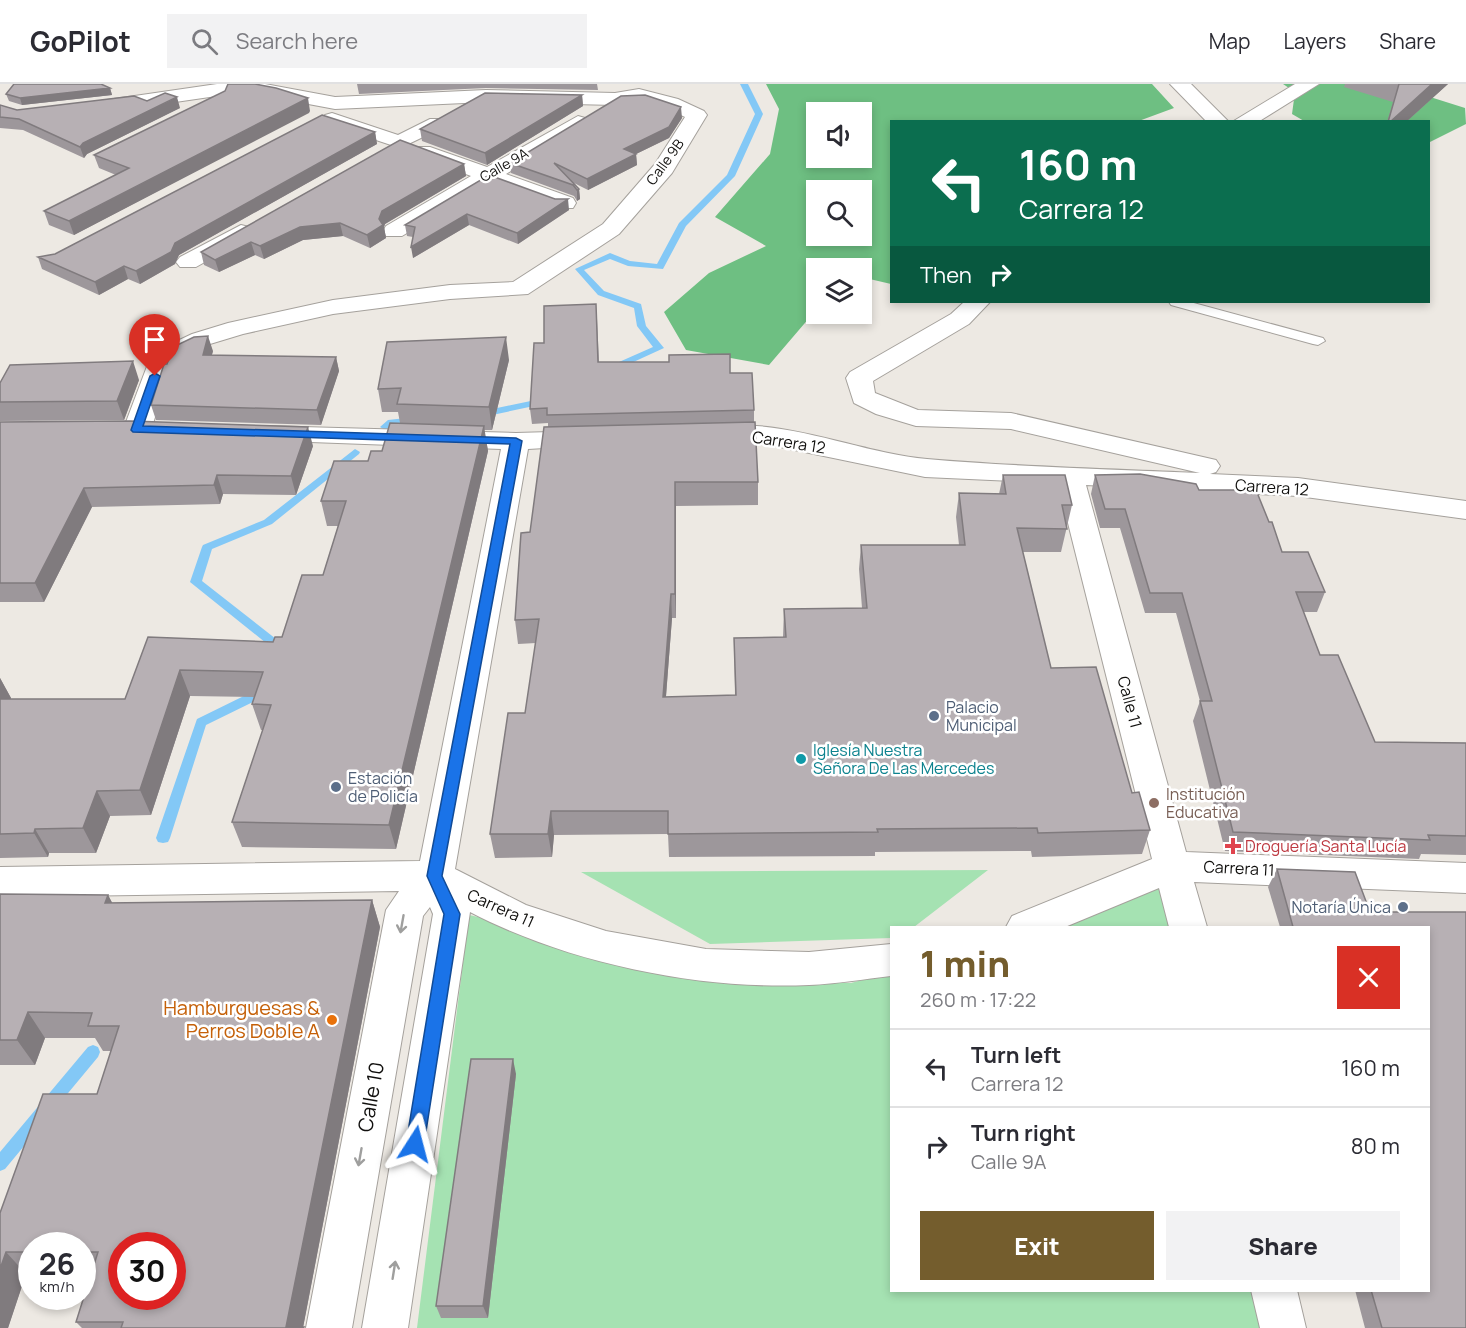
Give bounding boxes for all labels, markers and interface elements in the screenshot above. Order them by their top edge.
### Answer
search box [167,14,587,68]
text: GoPilot [30,22,131,60]
icon: search [188,25,221,58]
text: Search here [236,26,358,56]
text: Map [1209,27,1250,55]
text: Layers [1283,27,1346,55]
text: Share [1379,27,1436,55]
map controls [806,102,872,324]
button: sound [806,102,872,168]
street label: Calle 9B [641,135,688,189]
text: 160 m [1019,135,1137,193]
street label: Calle 9A [476,143,532,186]
icon: left [920,144,998,222]
button: search [806,180,872,246]
text: Carrera 12 [1019,190,1144,227]
button: layers [806,258,872,324]
icon: right [984,258,1017,291]
text: Then [920,260,972,290]
pin [129,314,180,376]
icon: arrive [138,323,171,356]
street label: Carrera 12 [751,425,827,459]
street label: Carrera 12 [1234,473,1310,501]
street label: Calle 11 [1113,674,1147,730]
place label: Palacio Municipal [946,696,1017,736]
marker: Palacio Municipal [927,709,941,723]
place label: Iglesía Nuestra Señora De Las Mercedes [813,739,994,779]
marker: Iglesía Nuestra Señora De Las Mercedes [794,752,808,766]
place label: Estación de Policía [348,767,418,807]
marker: Estación de Policía [329,780,343,794]
place label: Institución Educativa [1166,783,1245,823]
marker: Institución Educativa [1147,796,1161,810]
place label: Droguería Santa Lucía [1245,835,1406,857]
marker: Droguería Santa Lucía [1226,839,1240,853]
street label: Carrera 11 [1203,855,1275,881]
street label: Carrera 11 [464,883,538,933]
place label: Notaría Única [1292,896,1391,918]
marker: Notaría Única [1396,900,1410,914]
one-way arrow [396,913,407,933]
text: 1 min [920,939,1010,988]
button: close [1337,946,1400,1009]
text: 260 m · 17:22 [920,986,1036,1013]
place label: Hamburguesas & Perros Doble A [163,994,320,1044]
marker: Hamburguesas & Perros Doble A [325,1013,339,1027]
text: Turn left [971,1040,1061,1070]
icon: left [920,1052,953,1085]
text: 160 m [1341,1053,1400,1083]
street label: Calle 10 [351,1060,390,1134]
text: Carrera 12 [971,1070,1063,1097]
position arrow [383,1112,447,1176]
text: Turn right [971,1118,1076,1148]
icon: right [920,1130,953,1163]
text: 80 m [1351,1131,1400,1161]
one-way arrow [354,1146,365,1166]
text: Calle 9A [971,1148,1047,1175]
button: Exit [920,1211,1154,1280]
button: Share [1166,1211,1400,1280]
speed limit sign: 30 [108,1232,186,1310]
text: 26 [39,1243,75,1284]
one-way arrow [389,1261,400,1281]
text: km/h [40,1276,74,1297]

